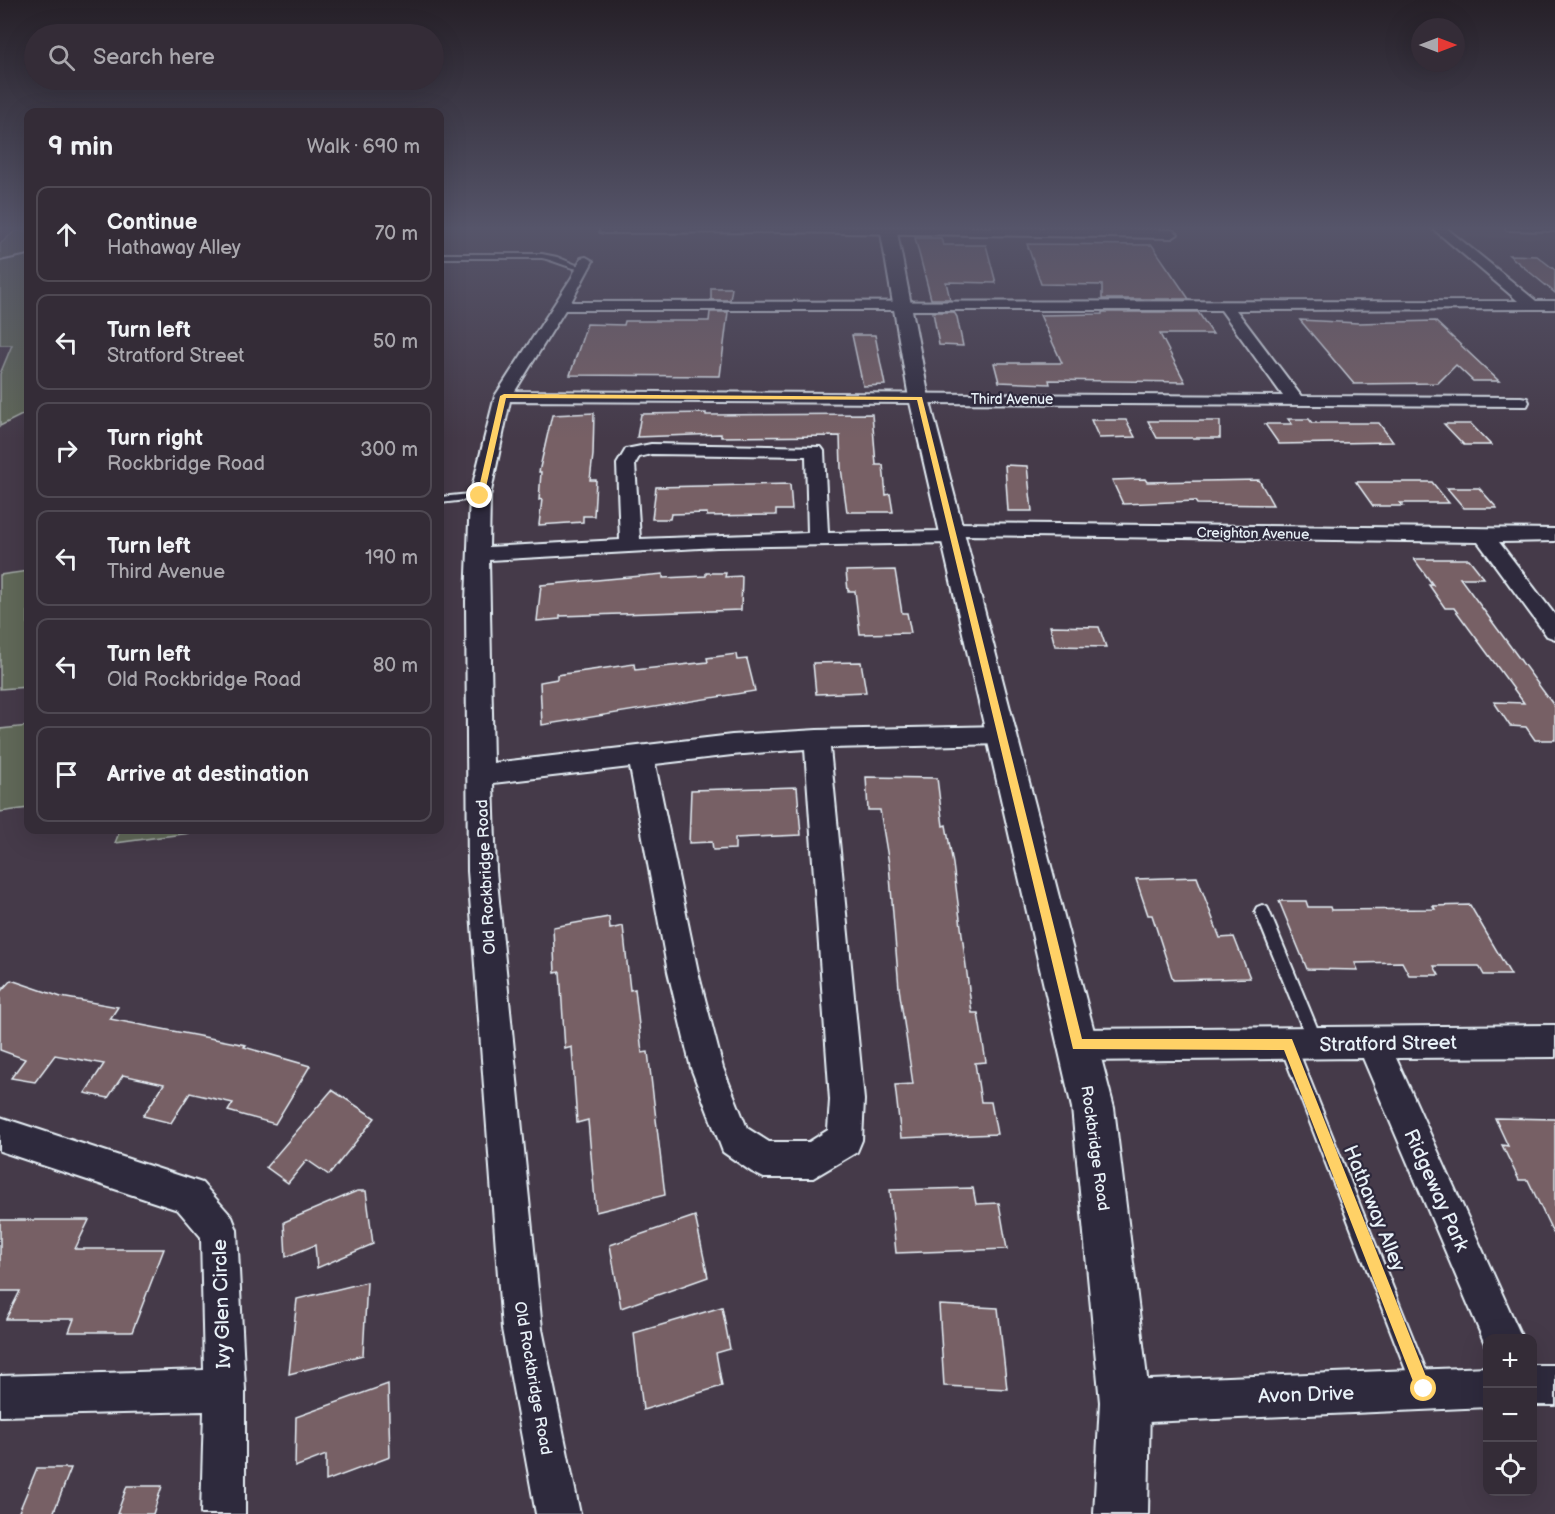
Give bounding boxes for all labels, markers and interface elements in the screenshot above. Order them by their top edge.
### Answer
north arrow [1411,18,1465,72]
search box [24,24,444,90]
icon: search [45,41,78,74]
text: Search here [93,44,215,71]
text: 9 min [48,132,113,163]
text: Walk · 690 m [307,135,420,159]
text: Continue [107,209,197,236]
icon: ahead [50,218,83,251]
text: 70 m [374,222,418,246]
text: Hathaway Alley [107,236,241,260]
text: Turn left [107,317,191,344]
icon: left [50,326,83,359]
text: 50 m [373,330,418,354]
text: Stratford Street [107,344,245,368]
street label: Third Avenue [971,391,1053,408]
text: Turn right [107,425,203,452]
icon: right [50,434,83,467]
text: 300 m [360,438,418,462]
text: Rockbridge Road [107,452,265,476]
route end [466,482,492,508]
street label: Creighton Avenue [1197,524,1309,543]
text: Turn left [107,533,191,560]
icon: left [50,542,83,575]
text: 190 m [365,546,418,570]
text: Third Avenue [107,560,225,584]
text: Turn left [107,641,191,668]
icon: left [50,650,83,683]
text: 80 m [373,654,418,678]
text: Old Rockbridge Road [107,668,301,692]
icon: arrive [50,758,83,791]
text: Arrive at destination [107,761,309,788]
street label: Old Rockbridge Road [473,799,500,955]
street label: Stratford Street [1319,1031,1457,1057]
street label: Rockbridge Road [1076,1084,1113,1212]
street label: Ridgeway Park [1398,1125,1474,1256]
street label: Hathaway Alley [1338,1142,1410,1275]
street label: Ivy Glen Circle [208,1239,236,1369]
street label: Old Rockbridge Road [510,1300,555,1456]
map controls [1483,1334,1537,1496]
button: + [1483,1334,1537,1388]
route start [1410,1375,1436,1401]
street label: Avon Drive [1258,1381,1355,1409]
button: − [1483,1388,1537,1442]
button: locate [1483,1442,1537,1496]

